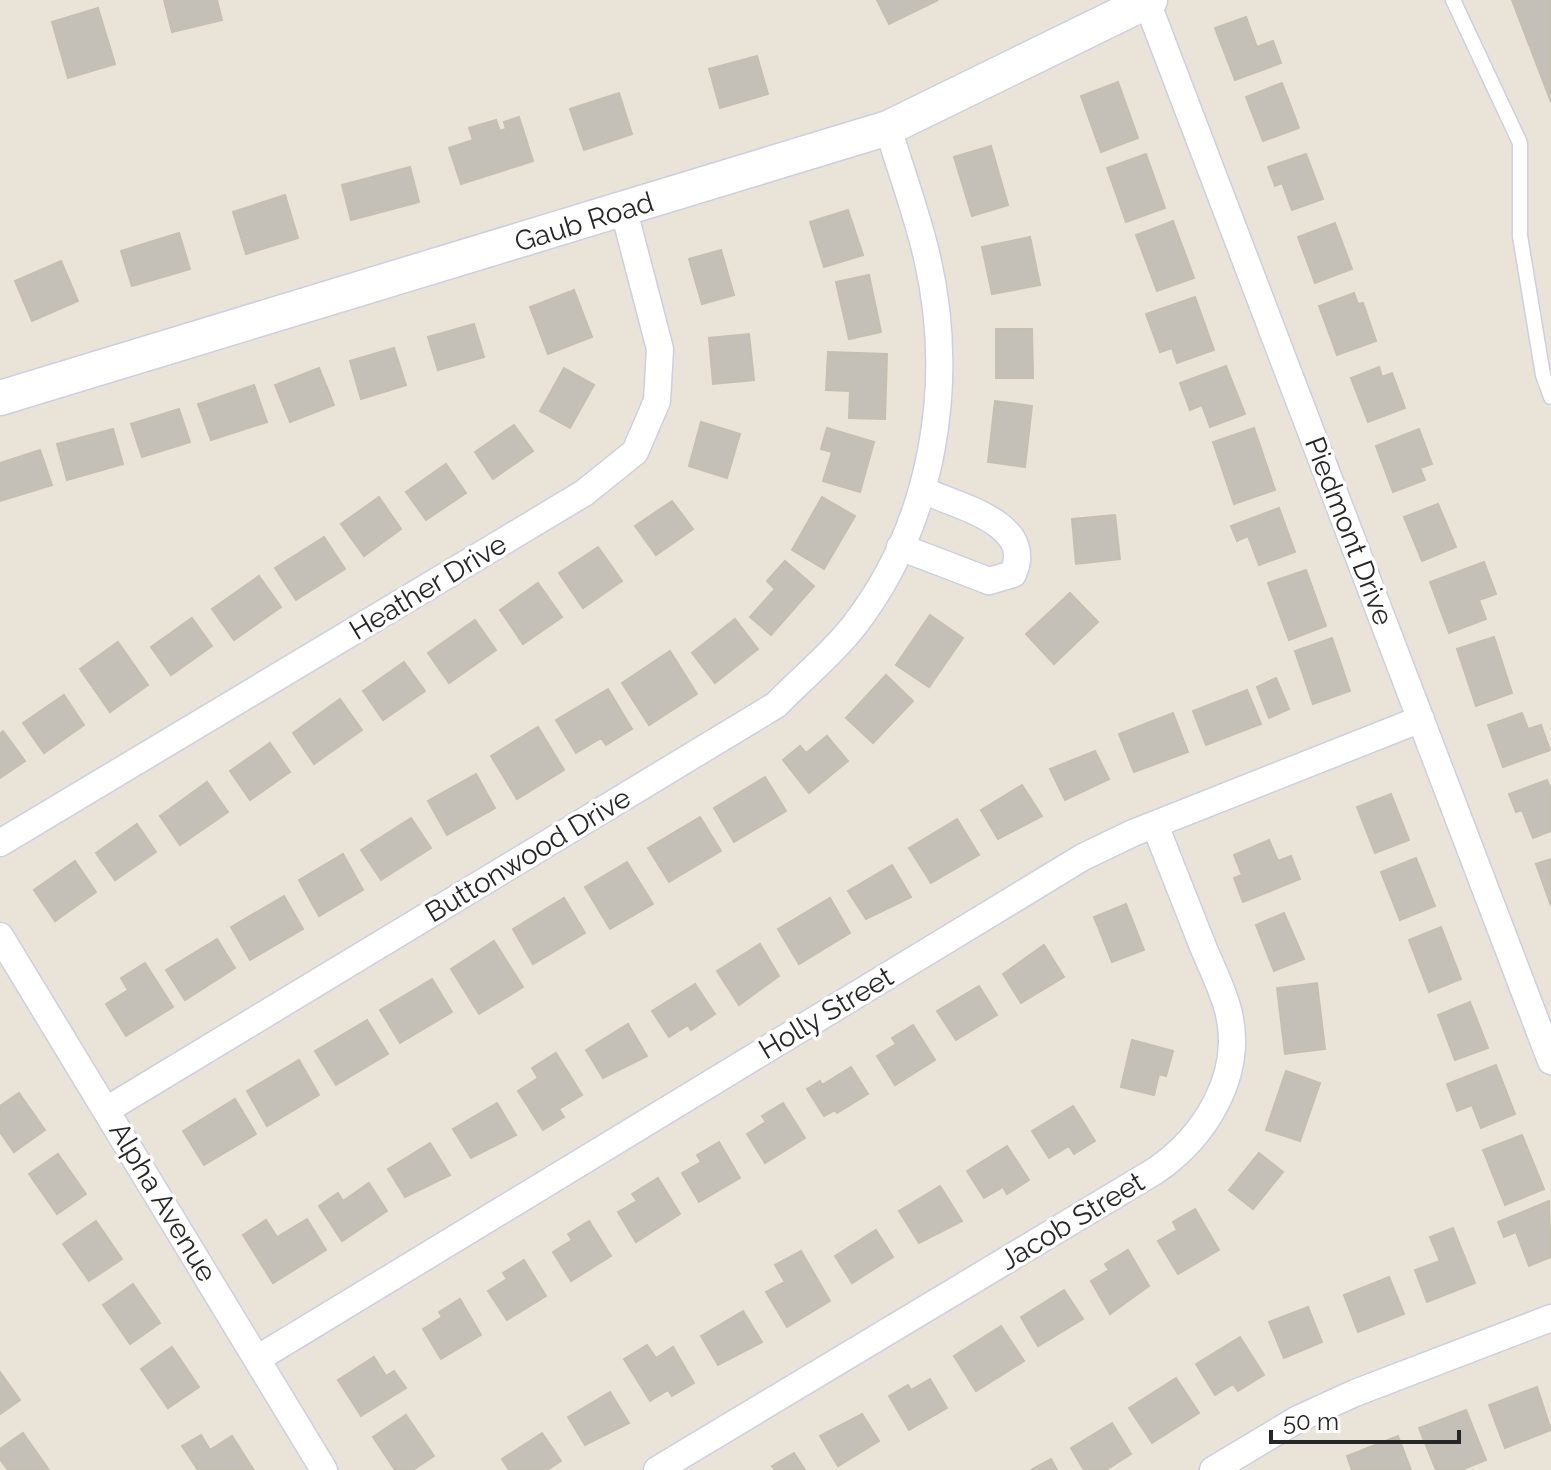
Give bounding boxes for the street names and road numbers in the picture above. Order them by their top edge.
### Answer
street label: Gaub Road [511,185,657,259]
street label: Piedmont Drive [1298,432,1400,630]
street label: Heather Drive [344,527,512,647]
street label: Buttonwood Drive [419,781,637,929]
street label: Holly Street [753,960,900,1066]
street label: Alpha Avenue [103,1116,223,1288]
street label: Jacob Street [994,1165,1151,1277]

